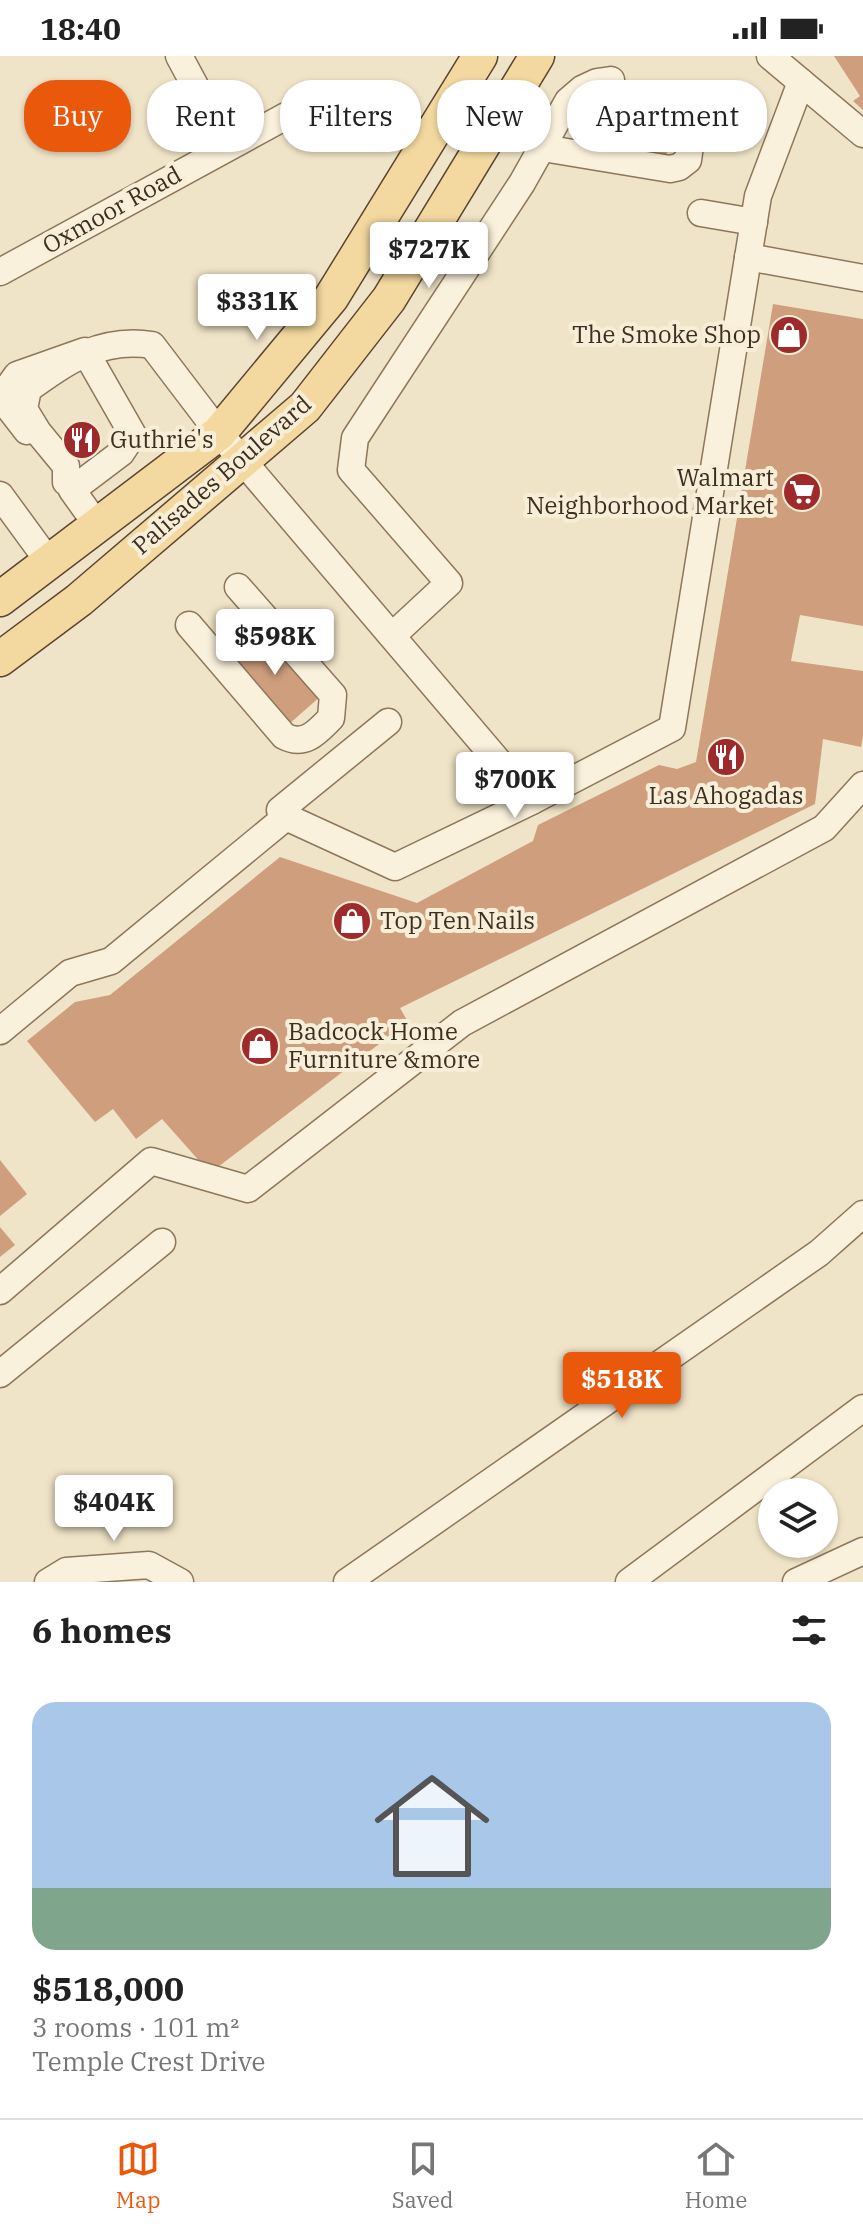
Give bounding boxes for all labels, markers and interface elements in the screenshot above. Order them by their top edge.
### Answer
text: 18:40 [40,9,121,48]
chip: Buy [24,80,131,152]
chip: Rent [147,80,264,152]
chip: Filters [280,80,421,152]
chip: New [437,80,551,152]
chip: Apartment [567,80,767,152]
street label: Oxmoor Road [36,158,187,261]
pin: $727K [373,222,485,290]
text: $727K [388,231,470,265]
pin: $331K [201,274,313,342]
text: $331K [216,283,298,317]
shop icon: The Smoke Shop [768,314,810,356]
place label: The Smoke Shop [572,318,761,350]
street label: Palisades Boulevard [125,388,318,561]
restaurant icon: Guthrie's [61,419,103,461]
place label: Guthrie's [110,423,214,455]
place label: Walmart Neighborhood Market [526,461,774,521]
supermarket icon: Walmart Neighborhood Market [781,471,823,513]
pin: $598K [219,609,331,677]
text: $598K [234,618,316,652]
restaurant icon: Las Ahogadas [705,736,747,778]
pin: $700K [459,752,571,820]
text: $700K [474,761,556,795]
place label: Las Ahogadas [649,779,803,811]
shop icon: Top Ten Nails [331,900,373,942]
place label: Top Ten Nails [380,904,535,936]
place label: Badcock Home Furniture &more [288,1015,480,1075]
shop icon: Badcock Home Furniture &more [239,1025,281,1067]
pin: $518K [566,1352,678,1420]
text: $518K [581,1361,663,1395]
pin: $404K [58,1475,170,1543]
map controls [758,1478,838,1558]
button: layers [758,1478,838,1558]
text: $404K [73,1484,155,1518]
text: 6 homes [32,1608,172,1652]
icon: filters [787,1608,831,1652]
icon: home [360,1754,504,1898]
text: $518,000 [32,1966,184,2010]
text: 3 rooms · 101 m² [32,2010,239,2044]
text: Temple Crest Drive [32,2044,265,2078]
tab: Map [116,2137,160,2214]
tab: Saved [392,2137,453,2214]
tab: Home [685,2137,747,2214]

